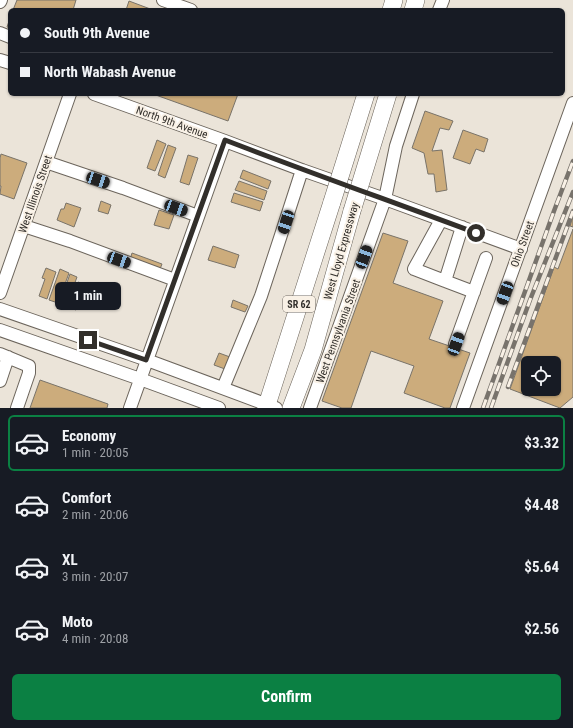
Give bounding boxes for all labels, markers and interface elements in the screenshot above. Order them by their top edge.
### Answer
text: South 9th Avenue [44,24,150,42]
text: North Wabash Avenue [44,63,176,81]
street label: North 9th Avenue [134,103,209,141]
street label: West Illinois Street [16,154,55,235]
car [85,170,111,190]
car [163,198,189,218]
street label: West Lloyd Expressway [321,200,362,301]
car [277,209,295,235]
street label: Ohio Street [508,219,537,269]
route start [467,224,485,242]
car [354,244,374,270]
car [106,250,132,270]
street label: West Pennsylvania Street [314,278,363,385]
car [495,280,515,306]
callout: 1 min [55,282,121,310]
text: 1 min [74,288,102,303]
road number: SR 62 [283,296,315,312]
route end [79,331,97,349]
car [446,331,466,357]
map controls [521,356,561,396]
button: locate [521,356,561,396]
icon: car [14,425,50,461]
text: Economy [62,427,116,445]
text: $3.32 [524,434,559,452]
text: 1 min · 20:05 [62,445,128,460]
icon: car [14,487,50,523]
text: Comfort [62,489,111,507]
text: $4.48 [524,496,559,514]
text: 2 min · 20:06 [62,507,128,522]
icon: car [14,549,50,585]
text: XL [62,551,78,569]
text: $5.64 [524,558,559,576]
text: 3 min · 20:07 [62,569,128,584]
icon: car [14,611,50,647]
text: Moto [62,613,93,631]
text: $2.56 [524,620,559,638]
text: 4 min · 20:08 [62,631,128,646]
button: Confirm [12,674,561,720]

